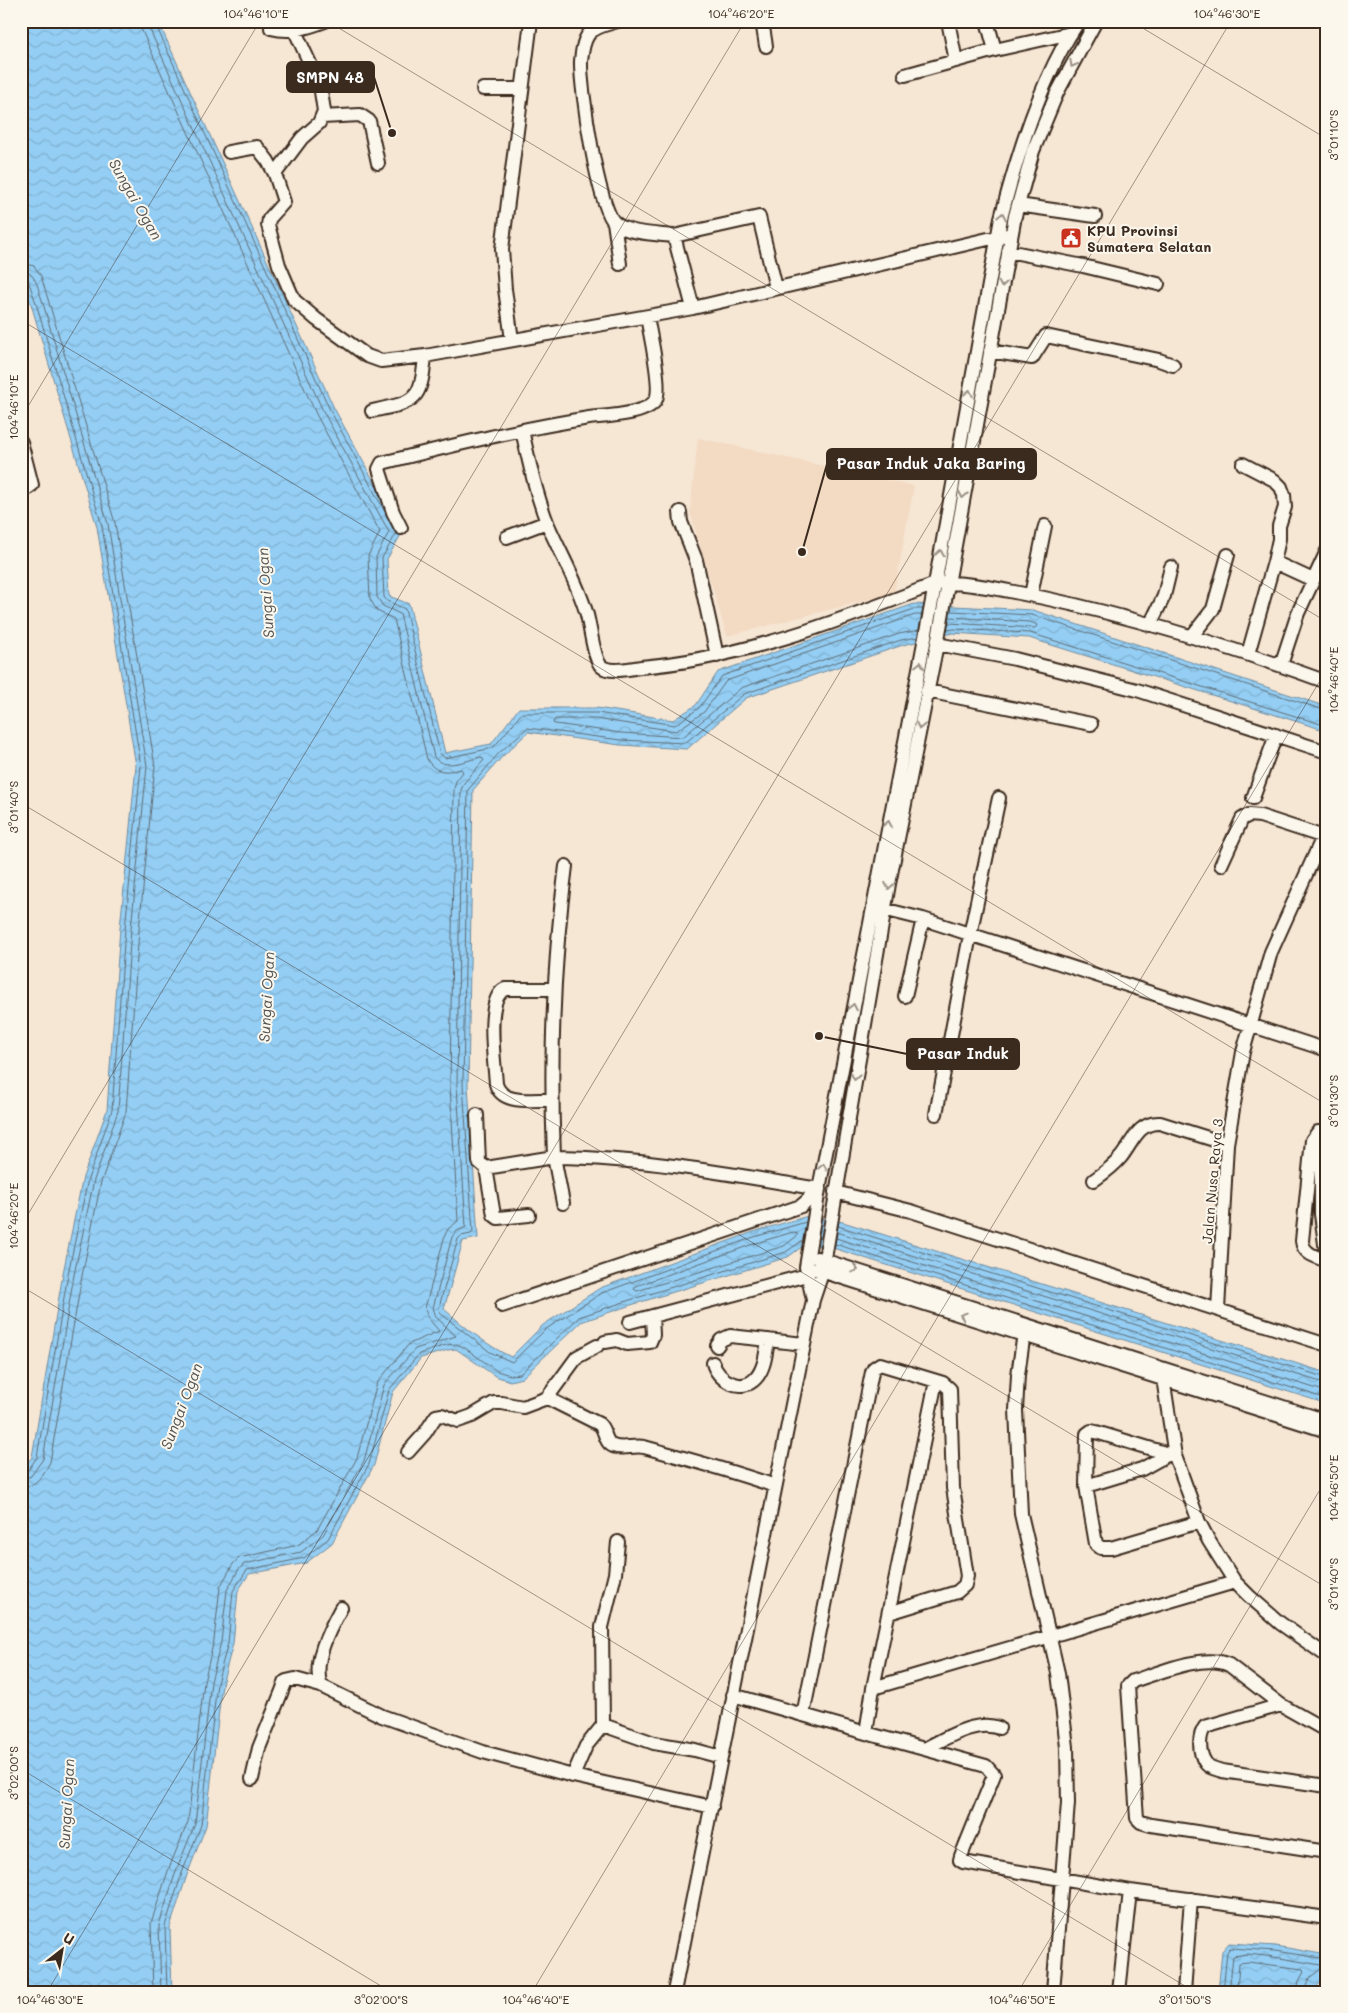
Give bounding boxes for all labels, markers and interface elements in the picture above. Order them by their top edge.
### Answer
text: 104°46'10"E [223,5,289,21]
text: 104°46'20"E [708,5,774,21]
text: 104°46'30"E [1194,5,1261,21]
one-way arrow [1069,59,1079,68]
callout: SMPN 48 [287,62,374,92]
text: SMPN 48 [296,67,364,87]
text: 3°01'10"S [1325,109,1341,160]
water label: Sungai Ogan [105,155,167,243]
one-way arrow [996,212,1006,221]
place label: KPU Provinsi Sumatera Selatan [1087,221,1211,256]
public building icon: KPU Provinsi Sumatera Selatan [1059,226,1083,250]
one-way arrow [997,280,1008,288]
text: 104°46'10"E [5,374,21,440]
one-way arrow [963,389,974,397]
callout: Pasar Induk Jaka Baring [827,449,1036,479]
text: Pasar Induk Jaka Baring [837,453,1025,473]
one-way arrow [958,491,968,500]
water label: Sungai Ogan [252,547,278,639]
one-way arrow [934,549,944,557]
text: 104°46'40"E [1325,646,1341,713]
one-way arrow [914,660,924,669]
one-way arrow [916,722,926,731]
text: 3°01'40"S [5,781,21,833]
one-way arrow [883,820,893,829]
one-way arrow [885,881,895,890]
water label: Sungai Ogan [254,951,278,1043]
one-way arrow [848,1003,858,1012]
callout: Pasar Induk [907,1039,1019,1069]
text: Pasar Induk [917,1043,1009,1063]
one-way arrow [851,1073,861,1082]
text: 3°01'30"S [1325,1075,1341,1127]
street label: Jalan Nusa Raya 3 [1197,1118,1227,1244]
one-way arrow [817,1162,827,1171]
text: 104°46'20"E [5,1183,21,1249]
one-way arrow [850,1263,858,1273]
one-way arrow [960,1312,968,1322]
water label: Sungai Ogan [155,1360,207,1452]
text: 104°46'50"E [1325,1454,1341,1521]
text: 3°01'40"S [1325,1558,1341,1610]
text: 3°02'00"S [5,1746,21,1800]
water label: Sungai Ogan [54,1758,78,1850]
north arrow [38,1926,88,1976]
text: U [60,1928,78,1949]
text: 104°46'30"E [17,1991,84,2007]
text: 3°02'00"S [354,1991,408,2007]
text: 104°46'40"E [503,1991,570,2007]
text: 104°46'50"E [989,1991,1056,2007]
text: 3°01'50"S [1159,1991,1211,2007]

